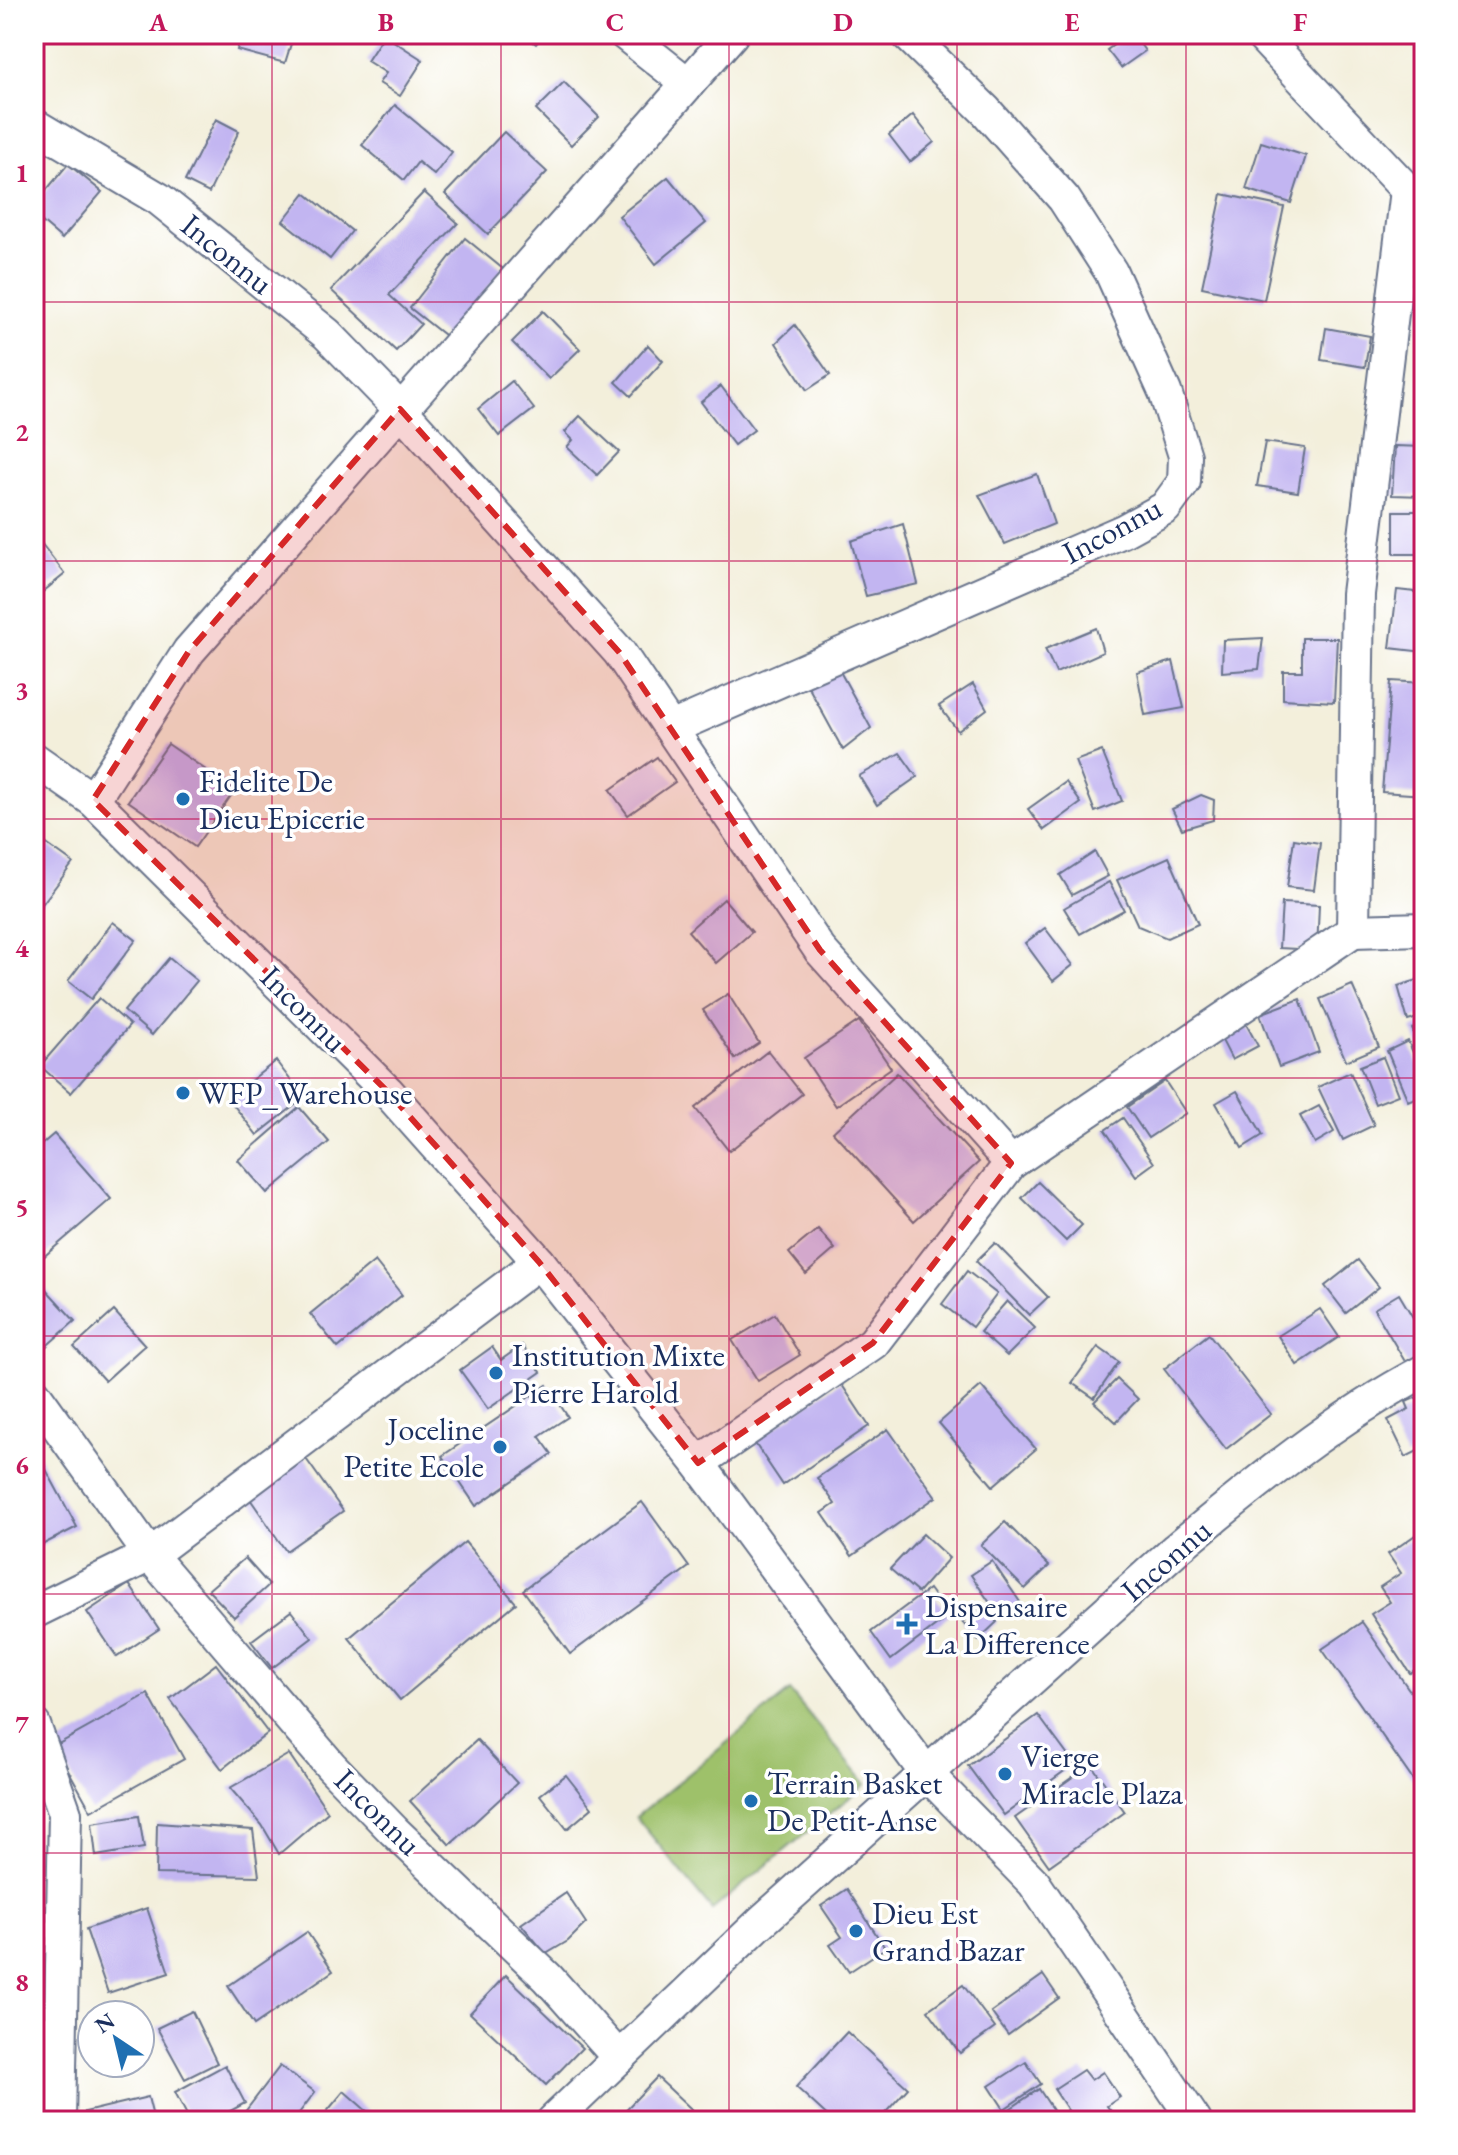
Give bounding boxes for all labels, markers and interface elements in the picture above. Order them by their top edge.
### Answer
text: A [148,5,168,39]
text: B [378,5,394,39]
text: C [606,5,624,39]
text: D [833,5,853,39]
text: E [1065,5,1080,39]
text: F [1293,5,1307,39]
text: 1 [15,156,29,190]
street label: Inconnu [172,204,282,304]
text: 2 [15,415,29,449]
street label: Inconnu [1055,486,1169,574]
text: 3 [15,673,29,707]
place label: Fidelite De Dieu Epicerie [199,760,365,839]
marker: Fidelite De Dieu Epicerie [174,790,192,808]
text: 4 [15,931,29,965]
street label: Inconnu [251,956,357,1062]
place label: WFP_Warehouse [199,1072,412,1114]
marker: WFP_Warehouse [174,1084,192,1102]
text: 5 [15,1190,29,1224]
place label: Institution Mixte Pierre Harold [512,1334,725,1413]
marker: Institution Mixte Pierre Harold [487,1364,505,1382]
place label: Joceline Petite Ecole [343,1408,484,1487]
marker: Joceline Petite Ecole [491,1438,509,1456]
text: 6 [15,1448,29,1482]
street label: Inconnu [1112,1509,1220,1611]
place label: Dispensaire La Difference [925,1585,1090,1664]
marker: Dispensaire La Difference [896,1613,918,1635]
text: 7 [15,1707,29,1741]
place label: Vierge Miracle Plaza [1021,1735,1183,1814]
street label: Inconnu [325,1759,431,1865]
place label: Terrain Basket De Petit-Anse [767,1762,942,1841]
marker: Vierge Miracle Plaza [996,1765,1014,1783]
marker: Terrain Basket De Petit-Anse [742,1792,760,1810]
place label: Dieu Est Grand Bazar [872,1892,1025,1971]
marker: Dieu Est Grand Bazar [847,1922,865,1940]
text: 8 [15,1965,29,1999]
north arrow [76,1999,156,2079]
text: N [89,2006,121,2040]

